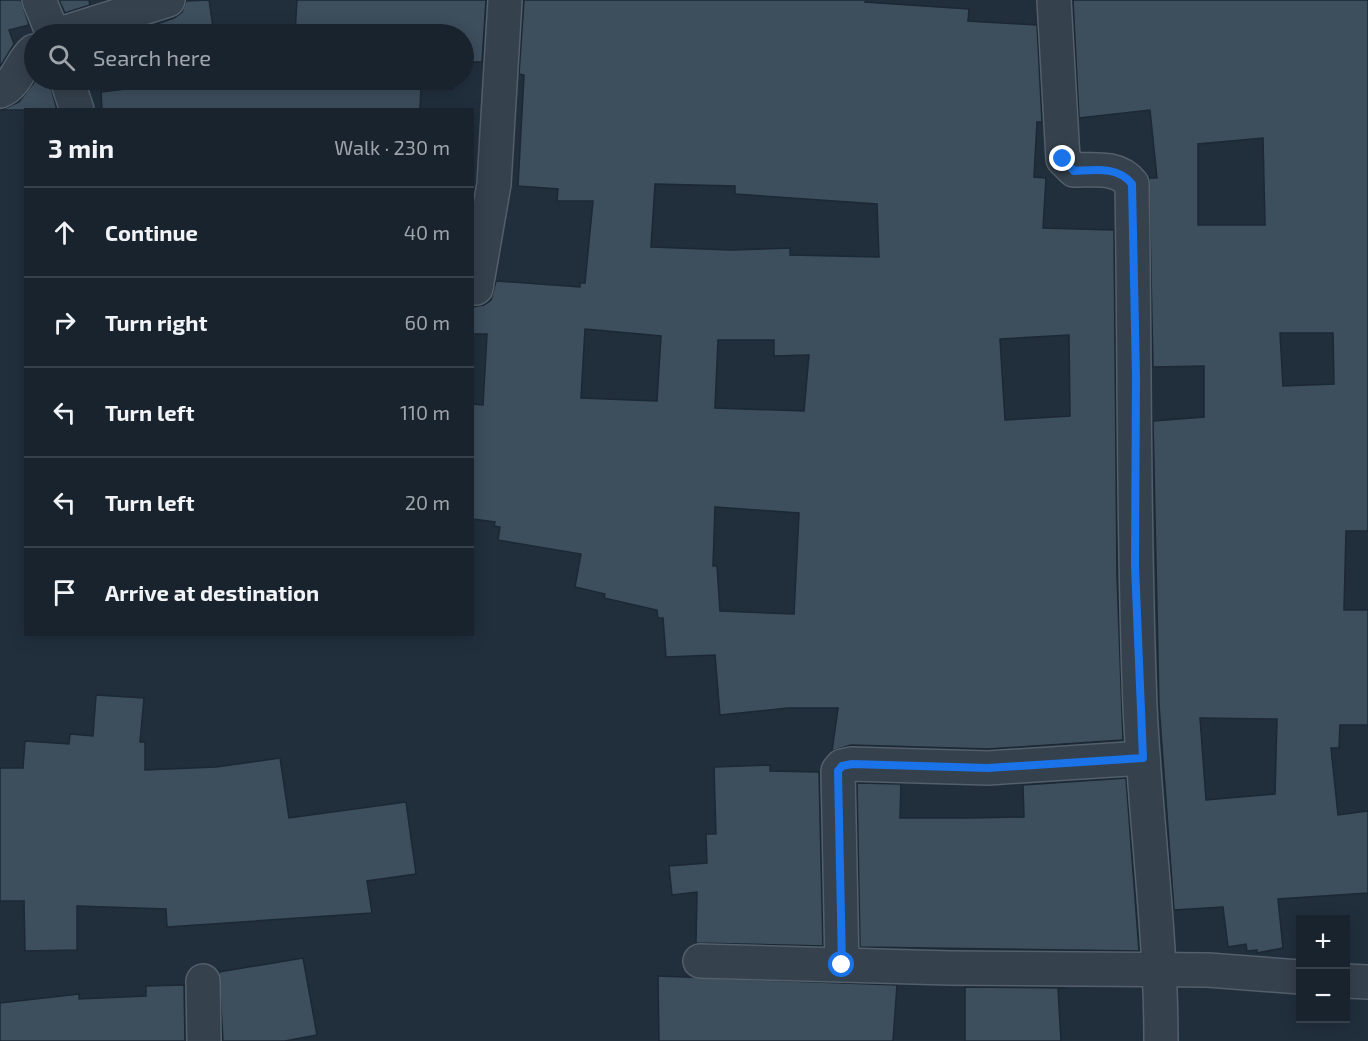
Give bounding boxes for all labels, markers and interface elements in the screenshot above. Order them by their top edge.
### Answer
search box [24,24,474,90]
icon: search [45,41,78,74]
text: Search here [93,44,211,70]
text: 3 min [48,132,114,163]
text: Walk · 230 m [334,135,450,159]
route end [1049,145,1075,171]
icon: ahead [48,216,81,249]
text: Continue [105,219,198,245]
text: 40 m [404,220,450,244]
icon: right [48,306,81,339]
text: Turn right [105,309,207,335]
text: 60 m [405,310,450,334]
icon: left [48,396,81,429]
text: Turn left [105,399,194,425]
text: 110 m [400,400,450,424]
icon: left [48,486,81,519]
text: Turn left [105,489,194,515]
text: 20 m [405,490,450,514]
icon: arrive [48,576,81,609]
text: Arrive at destination [105,579,319,605]
map controls [1296,915,1350,1023]
button: + [1296,915,1350,969]
route start [828,951,854,977]
button: − [1296,969,1350,1023]

